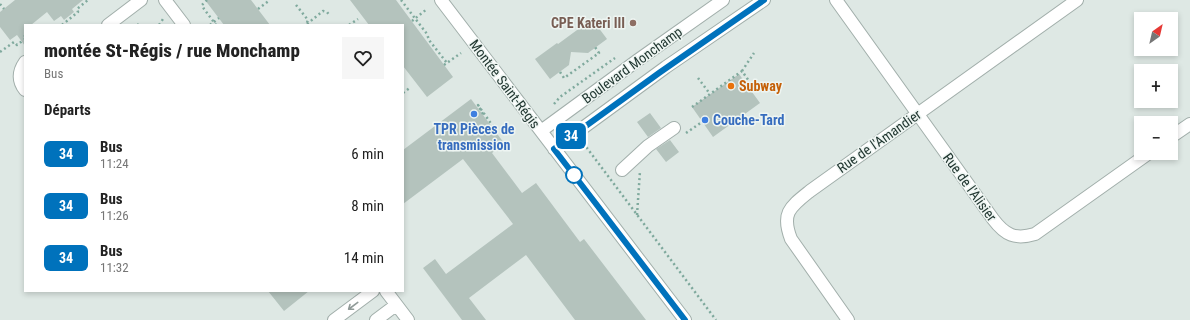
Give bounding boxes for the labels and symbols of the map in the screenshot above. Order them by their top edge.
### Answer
north arrow [1134,12,1178,56]
place label: CPE Kateri III [551,15,625,31]
marker: CPE Kateri III [628,18,638,28]
street label: Boulevard Monchamp [579,23,685,107]
street label: Montée Saint-Régis [466,36,544,132]
place label: Subway [739,78,783,94]
marker: Subway [726,81,736,91]
street label: Rue de l'Amandier [834,106,924,176]
marker: TPR Pièces de transmission [469,109,479,119]
place label: Couche-Tard [713,112,784,128]
marker: Couche-Tard [700,115,710,125]
place label: TPR Pièces de transmission [433,121,515,153]
line badge: 34 [553,123,589,149]
street label: Rue de l'Alisier [940,150,1000,224]
unlabelled marker [565,166,583,184]
one-way arrow [348,301,359,310]

